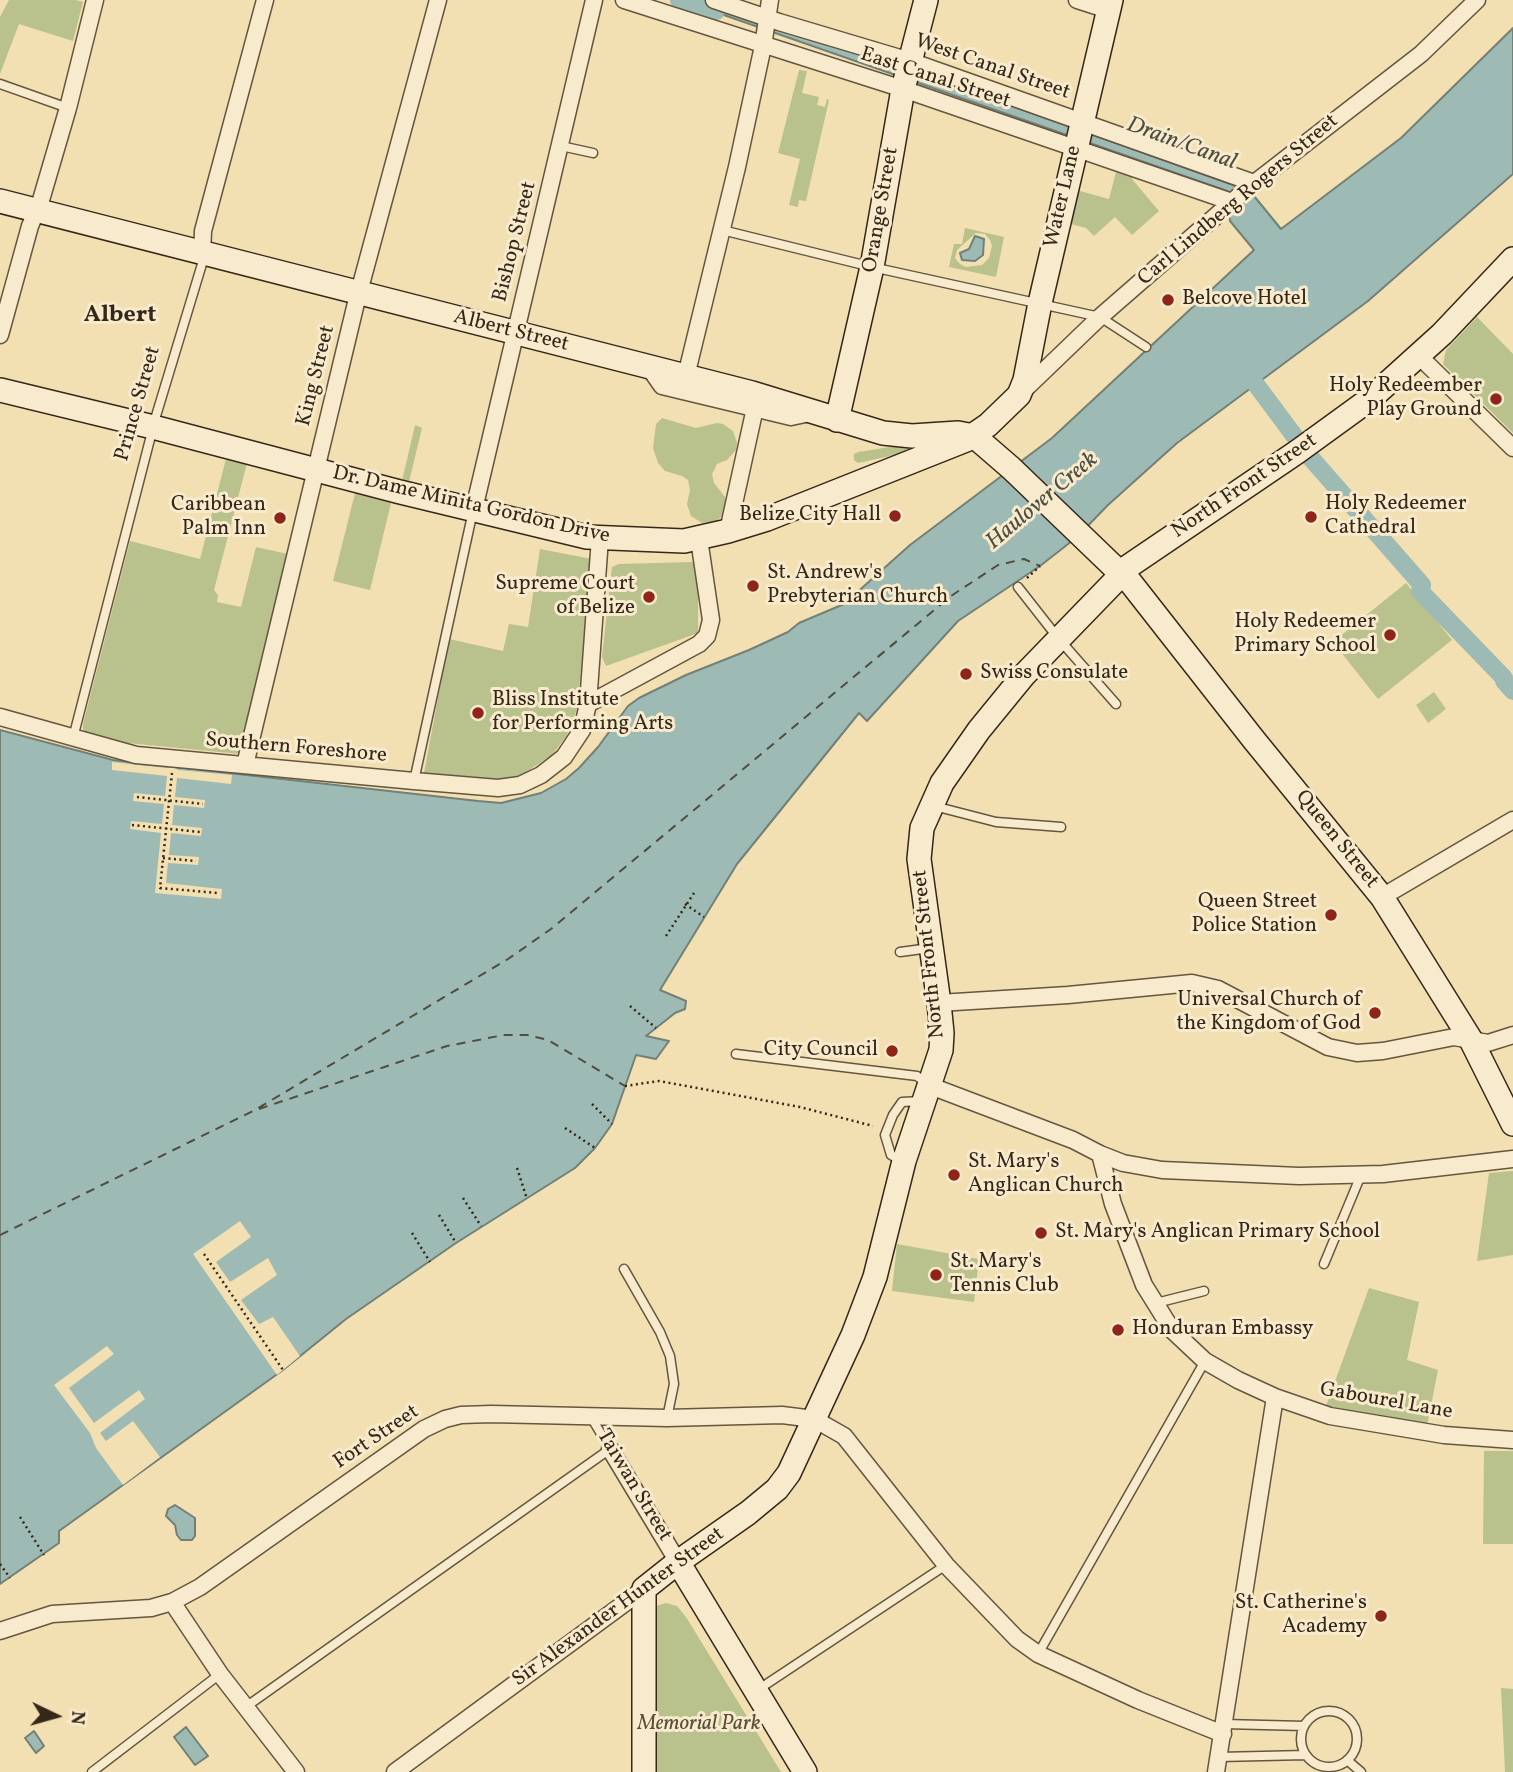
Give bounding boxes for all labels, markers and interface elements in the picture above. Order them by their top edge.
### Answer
street label: West Canal Street [911,30,1073,106]
street label: East Canal Street [857,43,1013,115]
street label: Carl Lindberg Rogers Street [1134,110,1344,292]
water label: Drain/Canal [1122,112,1240,178]
street label: Water Lane [1040,143,1088,251]
street label: Orange Street [859,145,905,275]
street label: Bishop Street [489,179,543,305]
place label: Belcove Hotel [1182,287,1307,313]
marker: Belcove Hotel [1160,292,1176,308]
district label: Albert [84,303,156,331]
street label: Albert Street [451,306,571,358]
street label: King Street [292,323,342,429]
street label: Prince Street [111,344,167,464]
place label: Holy Redeember Play Ground [1329,374,1482,424]
marker: Holy Redeember Play Ground [1488,391,1504,407]
street label: North Front Street [1168,429,1322,545]
water label: Haulover Creek [981,447,1105,557]
street label: Dr. Dame Minita Gordon Drive [330,462,612,550]
place label: Holy Redeemer Cathedral [1325,492,1467,542]
place label: Caribbean Palm Inn [171,493,266,543]
place label: Belize City Hall [739,503,881,529]
marker: Belize City Hall [887,508,903,524]
marker: Holy Redeemer Cathedral [1303,509,1319,525]
marker: Caribbean Palm Inn [272,510,288,526]
place label: St. Andrew's Prebyterian Church [767,561,948,611]
place label: Supreme Court of Belize [495,572,635,622]
marker: St. Andrew's Prebyterian Church [745,578,761,594]
marker: Supreme Court of Belize [641,589,657,605]
place label: Holy Redeemer Primary School [1234,610,1376,660]
marker: Holy Redeemer Primary School [1382,627,1398,643]
place label: Swiss Consulate [980,661,1128,687]
marker: Swiss Consulate [958,666,974,682]
place label: Bliss Institute for Performing Arts [492,688,673,738]
marker: Bliss Institute for Performing Arts [470,705,486,721]
street label: Southern Foreshore [204,729,388,769]
street label: Queen Street [1289,786,1383,894]
street label: North Front Street [909,868,951,1040]
place label: Queen Street Police Station [1192,890,1317,940]
marker: Queen Street Police Station [1323,907,1339,923]
place label: Universal Church of the Kingdom of God [1176,988,1361,1038]
marker: Universal Church of the Kingdom of God [1367,1005,1383,1021]
place label: City Council [764,1038,878,1064]
marker: City Council [884,1043,900,1059]
place label: St. Mary's Anglican Church [968,1150,1123,1200]
marker: St. Mary's Anglican Church [946,1167,962,1183]
place label: St. Mary's Anglican Primary School [1055,1220,1380,1246]
marker: St. Mary's Anglican Primary School [1033,1225,1049,1241]
place label: St. Mary's Tennis Club [950,1250,1059,1300]
marker: St. Mary's Tennis Club [928,1267,944,1283]
place label: Honduran Embassy [1132,1317,1313,1343]
marker: Honduran Embassy [1110,1322,1126,1338]
street label: Gabourel Lane [1318,1378,1454,1426]
street label: Fort Street [330,1400,424,1476]
street label: Taiwan Street [590,1425,676,1547]
street label: Sir Alexander Hunter Street [508,1523,730,1693]
place label: St. Catherine's Academy [1235,1591,1367,1641]
marker: St. Catherine's Academy [1373,1608,1389,1624]
north arrow [21,1681,91,1751]
text: N [63,1710,90,1726]
park label: Memorial Park [638,1712,760,1738]

